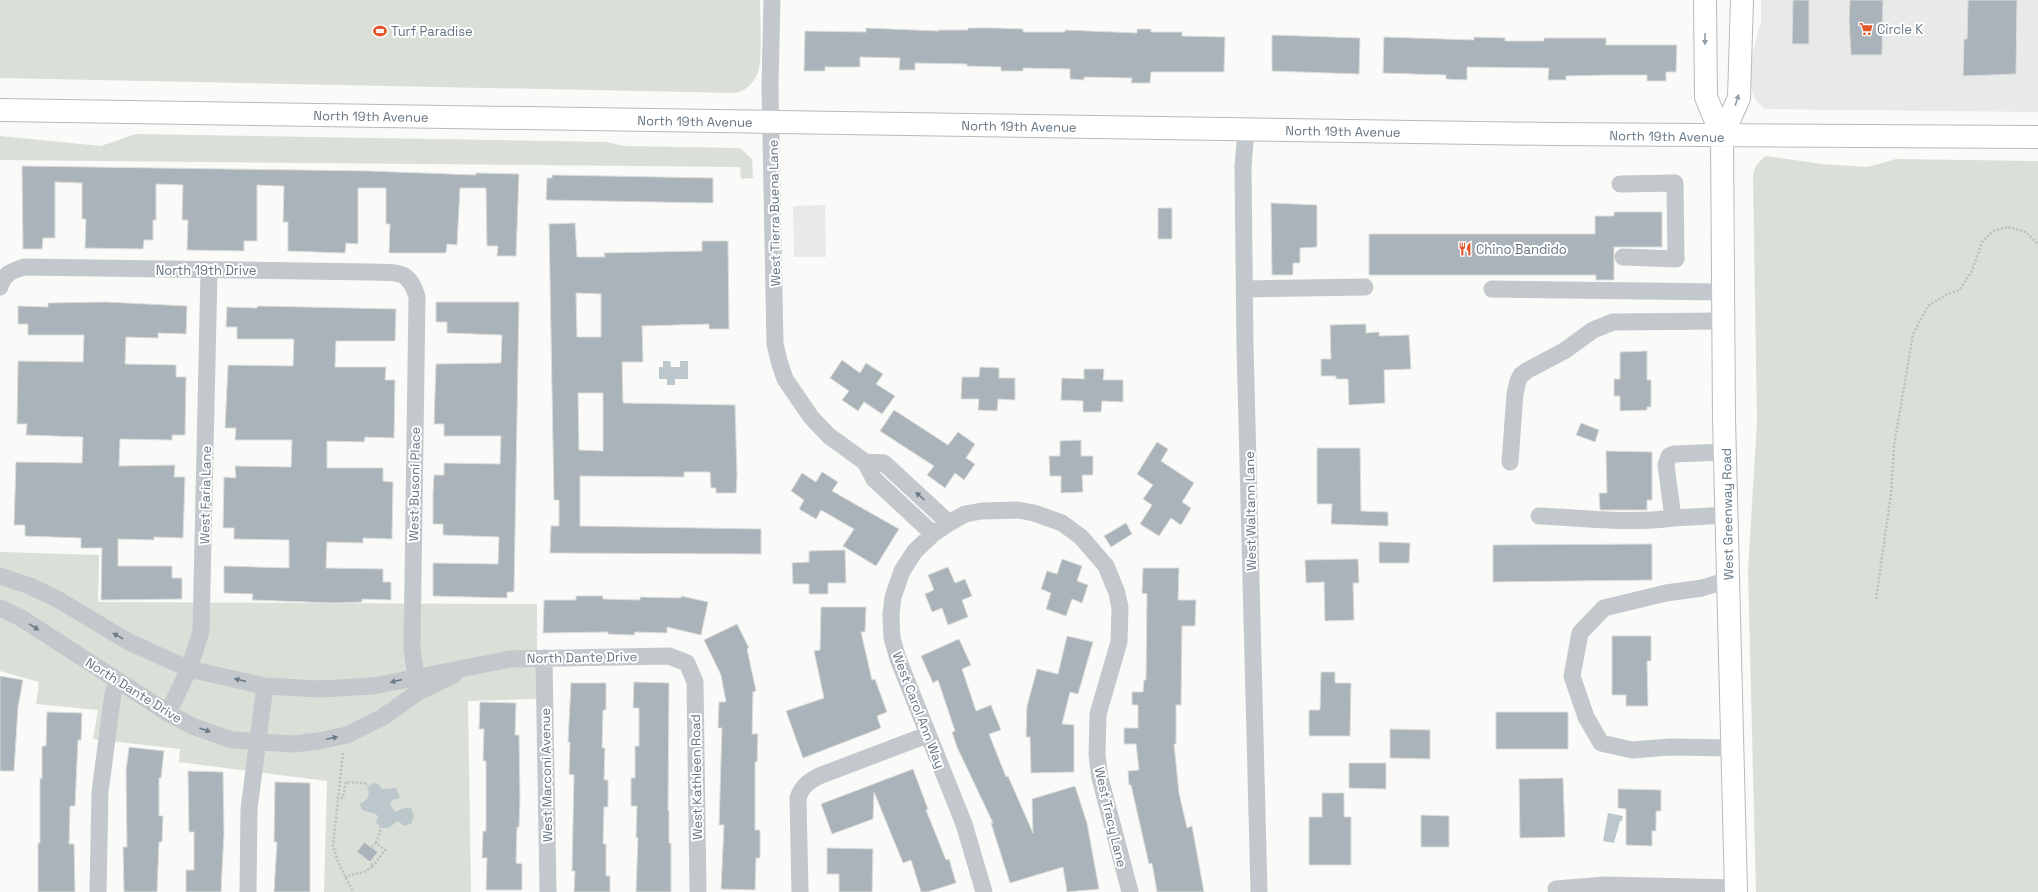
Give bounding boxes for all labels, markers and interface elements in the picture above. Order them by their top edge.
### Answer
supermarket icon: Circle K [1858,21,1874,37]
place label: Circle K [1877,21,1923,38]
sports icon: Turf Paradise [372,23,388,39]
place label: Turf Paradise [391,23,473,40]
one-way arrow [1702,33,1708,46]
one-way arrow [1734,94,1740,106]
street label: North 19th Avenue [313,107,429,126]
street label: North 19th Avenue [637,112,753,131]
street label: North 19th Avenue [961,117,1077,136]
street label: North 19th Avenue [1285,122,1401,141]
street label: North 19th Avenue [1609,127,1725,146]
street label: West Tierra Buena Lane [765,140,784,286]
restaurant icon: Chino Bandido [1457,241,1473,257]
place label: Chino Bandido [1476,241,1567,258]
street label: North 19th Drive [156,262,256,279]
street label: West Busoni Place [405,427,424,541]
street label: West Faria Lane [196,446,215,544]
street label: West Greenway Road [1718,448,1737,580]
street label: West Waltann Lane [1241,451,1260,571]
one-way arrow [915,491,925,501]
one-way arrow [28,623,40,630]
one-way arrow [112,632,124,639]
street label: North Dante Drive [527,648,637,667]
street label: West Carol Ann Way [888,649,949,771]
street label: North Dante Drive [82,654,185,727]
one-way arrow [233,677,246,683]
one-way arrow [390,678,402,684]
street label: West Marconi Avenue [537,708,556,842]
street label: West Kathleen Road [687,714,706,840]
one-way arrow [199,727,211,733]
one-way arrow [326,734,339,740]
street label: West Tracy Lane [1091,765,1130,869]

